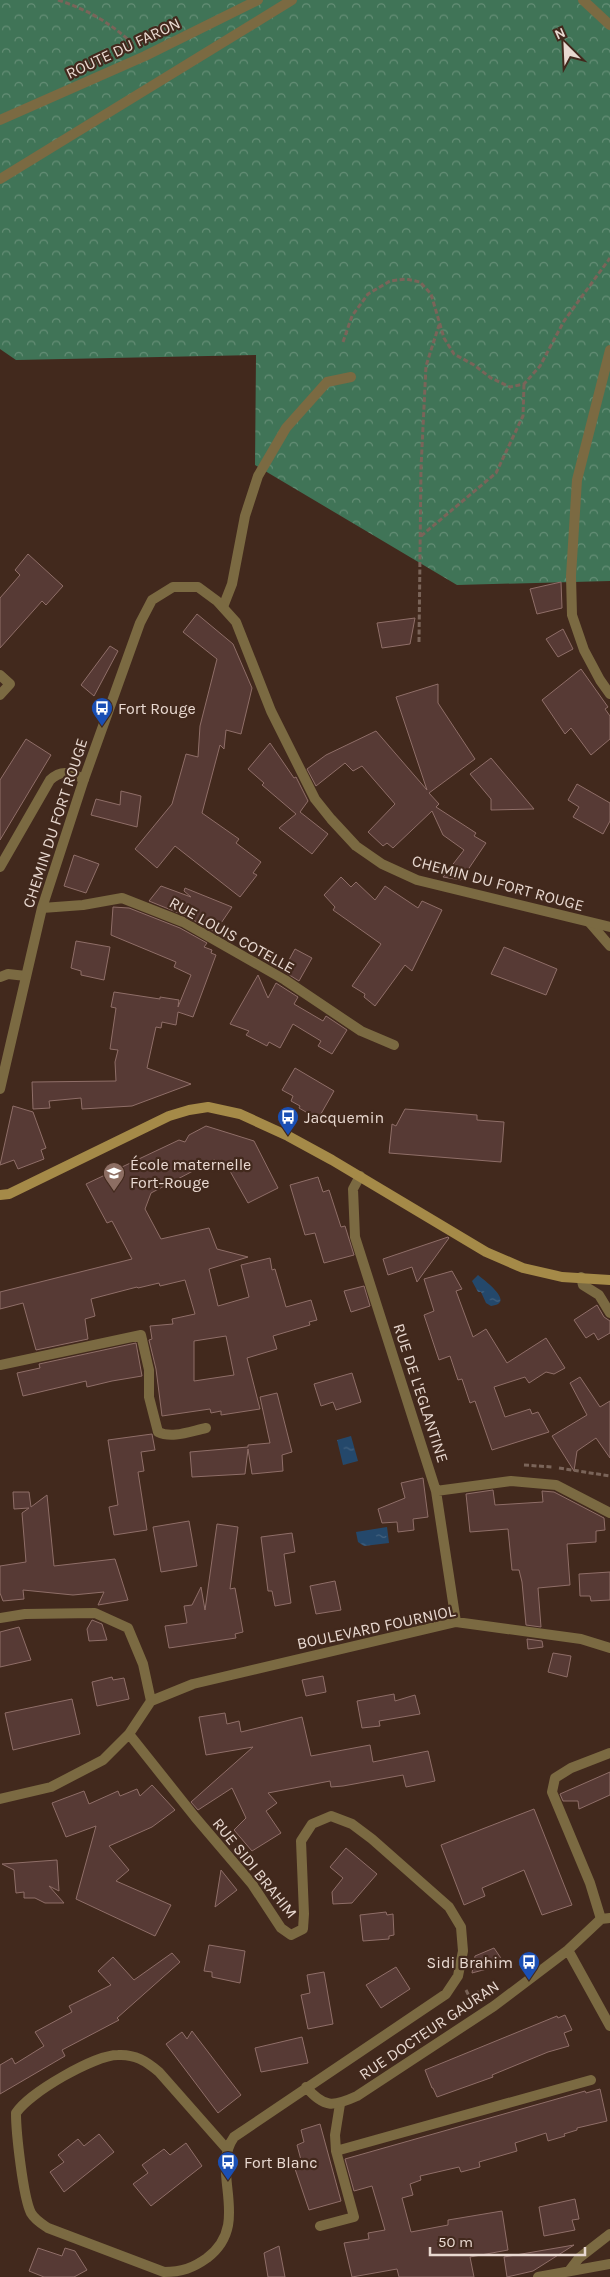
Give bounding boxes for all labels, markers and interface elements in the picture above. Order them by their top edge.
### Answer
street label: ROUTE DU FARON [63,13,183,83]
north arrow [540,20,590,70]
text: N [552,24,568,43]
bus stop icon: Fort Rouge [90,696,114,727]
place label: Fort Rouge [118,699,196,718]
street label: CHEMIN DU FORT ROUGE [19,736,91,910]
street label: CHEMIN DU FORT ROUGE [410,851,586,915]
street label: RUE LOUIS COTELLE [166,893,298,977]
bus stop icon: Jacquemin [276,1105,300,1136]
place label: Jacquemin [304,1108,384,1127]
place label: École maternelle Fort-Rouge [130,1155,251,1192]
school or university icon: École maternelle Fort-Rouge [102,1161,126,1192]
street label: RUE DE L'EGLANTINE [390,1321,452,1465]
street label: BOULEVARD FOURNIOL [295,1601,457,1653]
street label: RUE SIDI BRAHIM [209,1814,301,1922]
bus stop icon: Sidi Brahim [517,1950,541,1981]
place label: Sidi Brahim [427,1953,513,1972]
street label: RUE DOCTEUR GAURAN [355,1976,503,2084]
bus stop icon: Fort Blanc [216,2150,240,2181]
place label: Fort Blanc [244,2153,317,2172]
scale bar [430,2224,585,2256]
text: 50 m [438,2233,473,2251]

